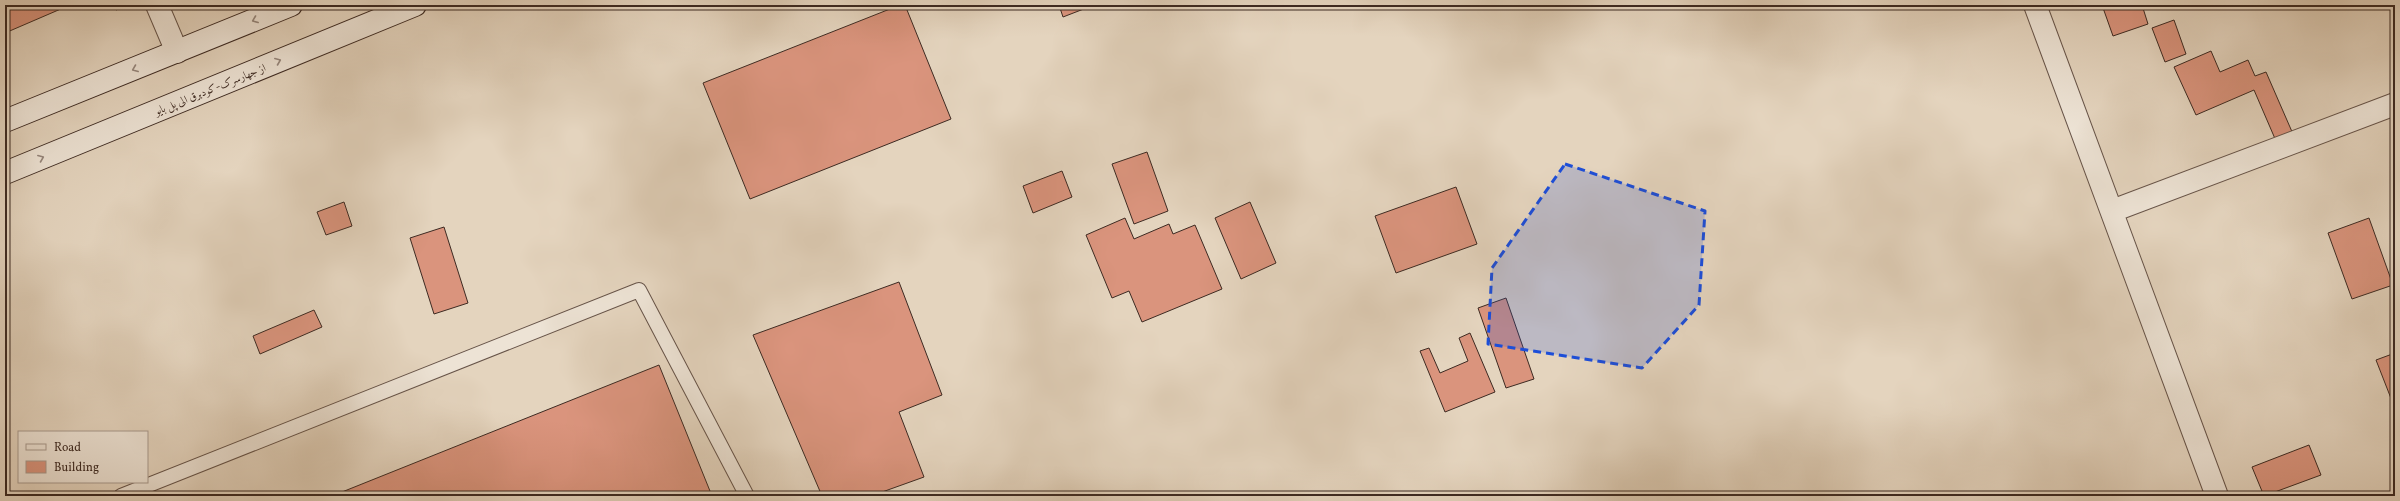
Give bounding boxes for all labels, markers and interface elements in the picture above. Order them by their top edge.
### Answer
one-way arrow [251,15,258,23]
one-way arrow [274,58,282,66]
street label: از جهارسرک-کودبرق الی پل بایو [152,61,268,120]
one-way arrow [131,64,138,72]
one-way arrow [38,154,45,162]
legend [18,431,148,483]
text: Road [54,440,81,456]
text: Building [54,460,99,476]

